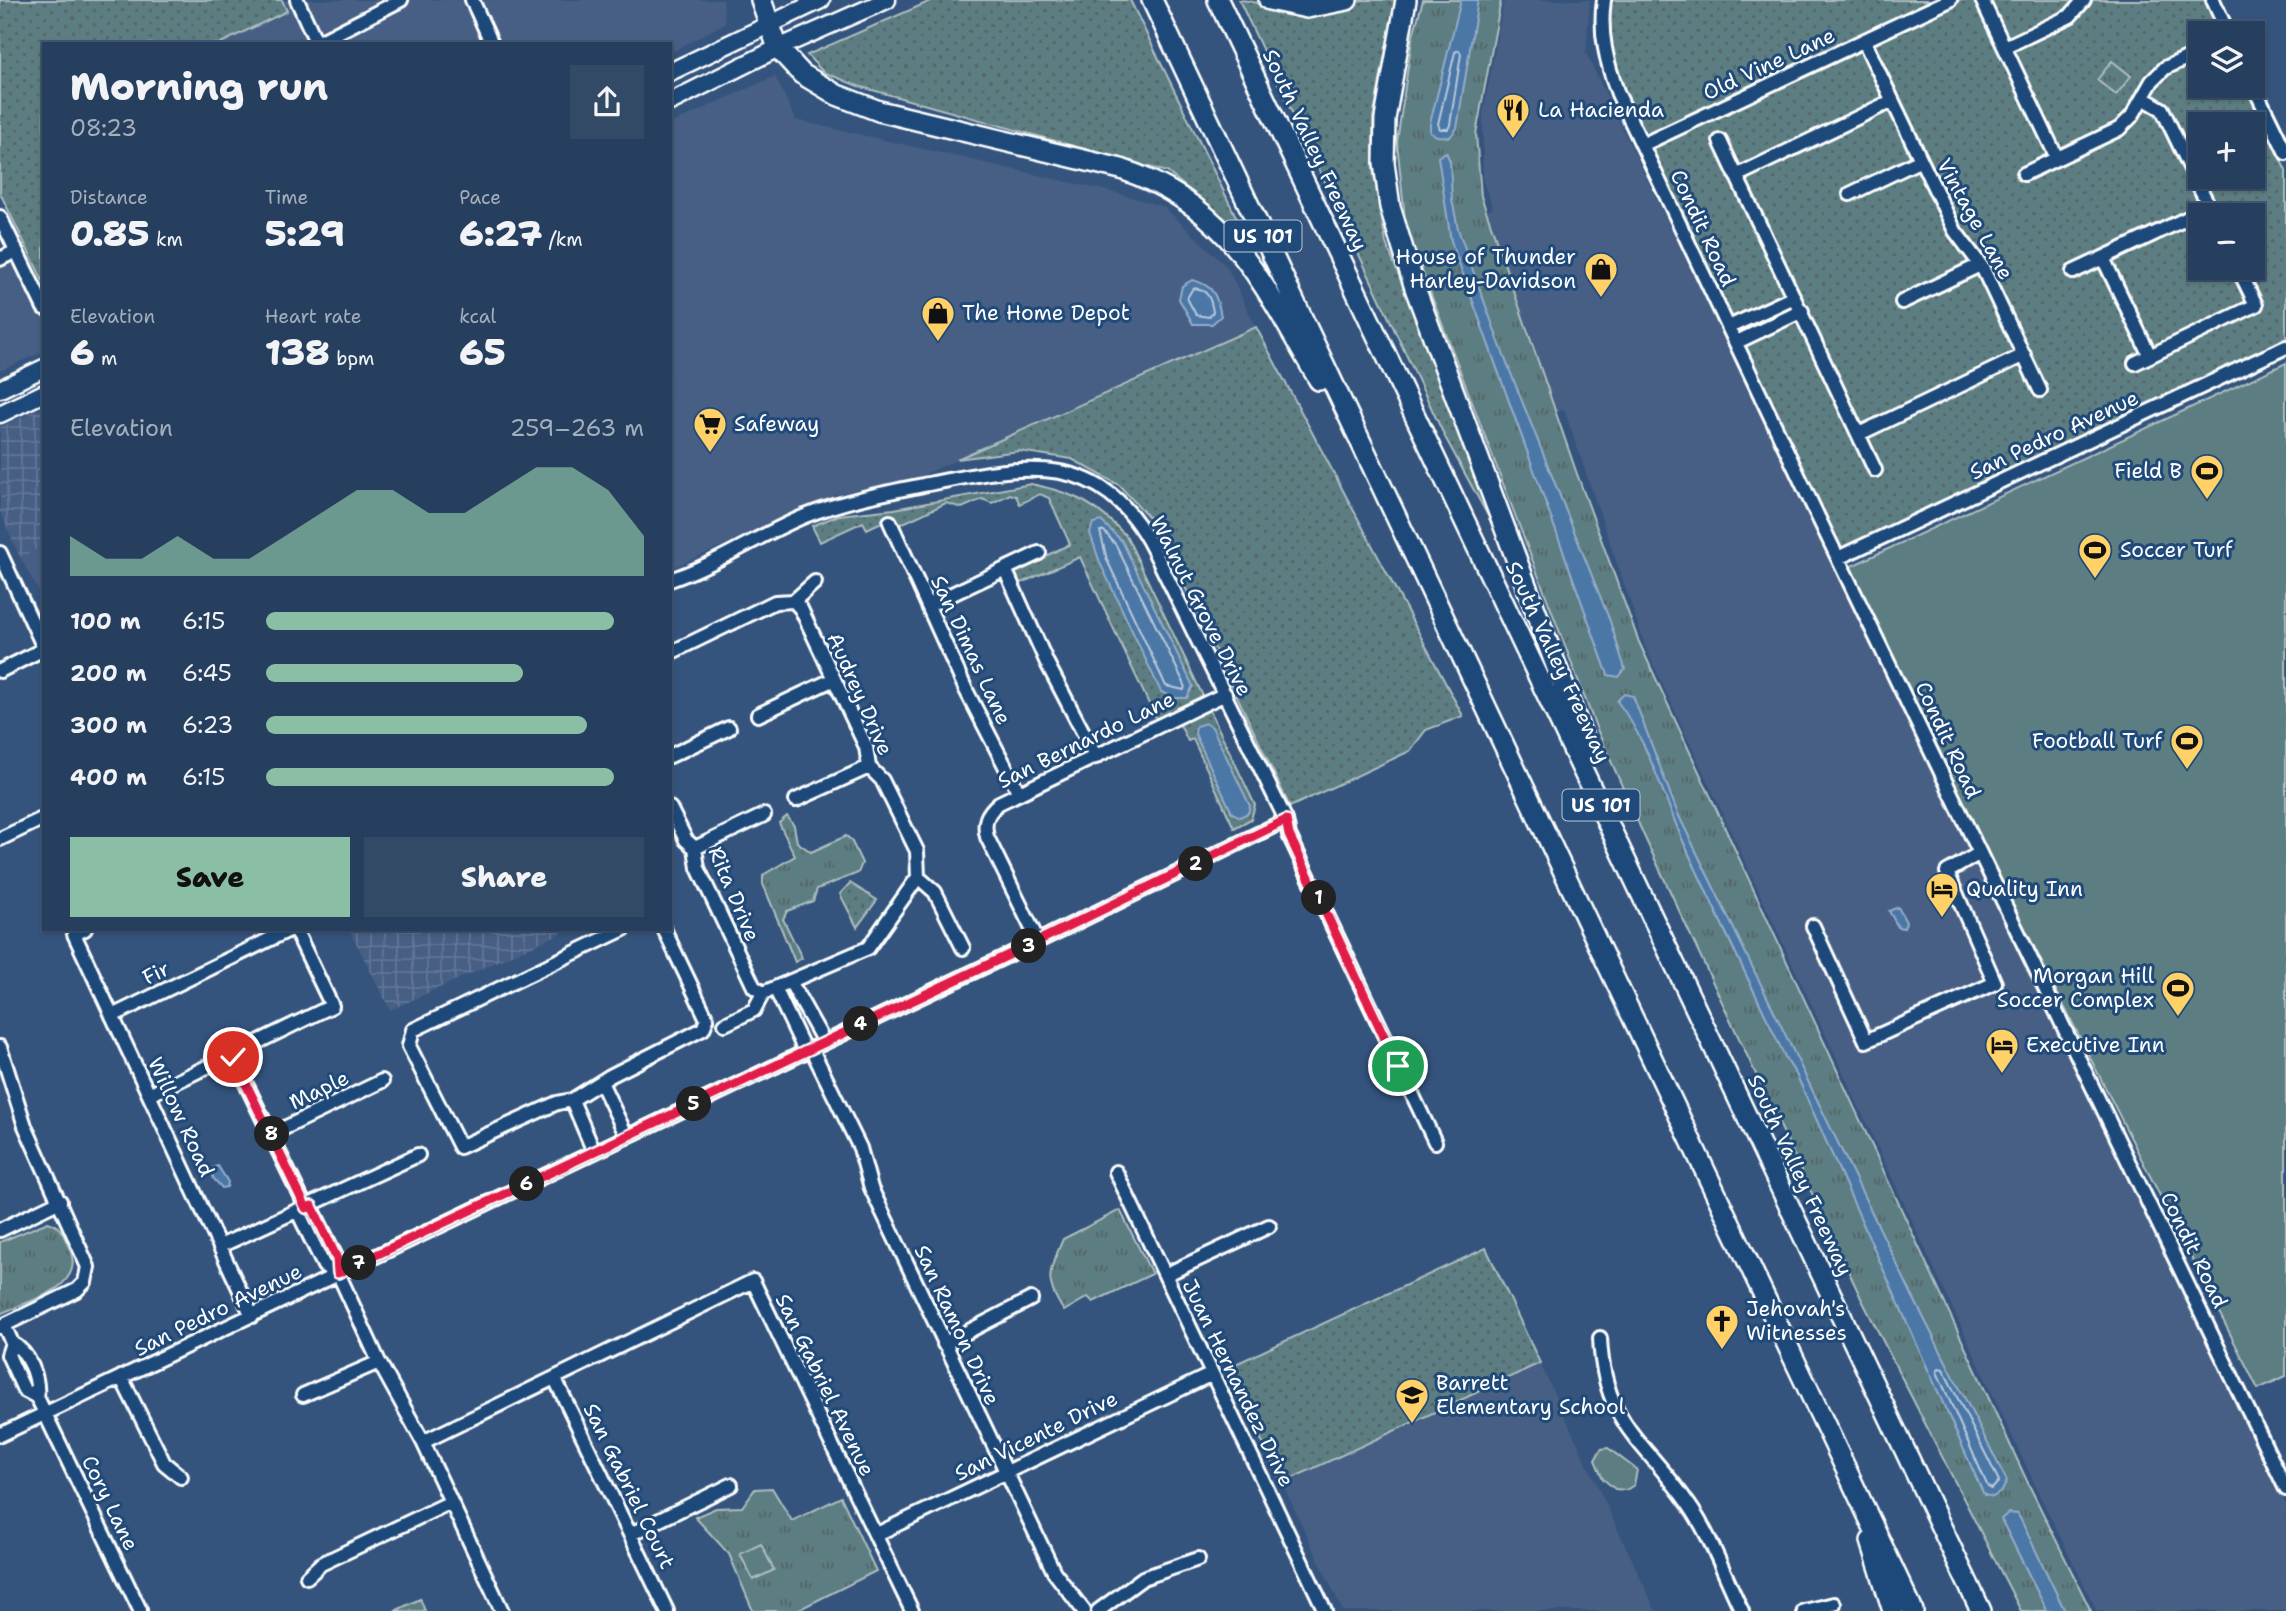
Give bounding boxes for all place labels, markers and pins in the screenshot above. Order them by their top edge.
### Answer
restaurant icon: La Hacienda [1494,91,1532,140]
place label: La Hacienda [1538,96,1664,124]
place label: House of Thunder Harley-Davidson [1395,243,1576,295]
shop icon: House of Thunder Harley-Davidson [1582,250,1620,299]
shop icon: The Home Depot [919,294,957,343]
place label: The Home Depot [962,299,1130,327]
supermarket icon: Safeway [691,405,729,454]
place label: Safeway [734,410,819,438]
sports icon: Field B [2188,452,2226,501]
place label: Field B [2114,457,2182,485]
sports icon: Soccer Turf [2076,531,2114,580]
place label: Soccer Turf [2120,536,2233,564]
sports icon: Football Turf [2168,722,2206,771]
place label: Football Turf [2032,727,2162,755]
pin: 2 [1178,846,1214,882]
hotel icon: Quality Inn [1923,870,1961,919]
place label: Quality Inn [1966,875,2083,903]
pin: 1 [1302,880,1336,916]
pin: 3 [1012,928,1046,964]
place label: Morgan Hill Soccer Complex [1997,962,2155,1014]
sports icon: Morgan Hill Soccer Complex [2159,969,2197,1018]
pin: 4 [844,1006,878,1042]
hotel icon: Executive Inn [1983,1026,2021,1075]
pin [203,1027,263,1087]
place label: Executive Inn [2026,1031,2165,1059]
pin [1368,1036,1428,1096]
pin: 5 [676,1086,712,1122]
pin: 8 [254,1116,290,1152]
pin: 6 [510,1166,544,1202]
pin: 7 [342,1246,376,1280]
place label: Jehovah's Witnesses [1746,1295,1847,1347]
church icon: Jehovah's Witnesses [1703,1302,1741,1351]
place label: Barrett Elementary School [1436,1369,1626,1421]
school or university icon: Barrett Elementary School [1393,1376,1431,1425]

